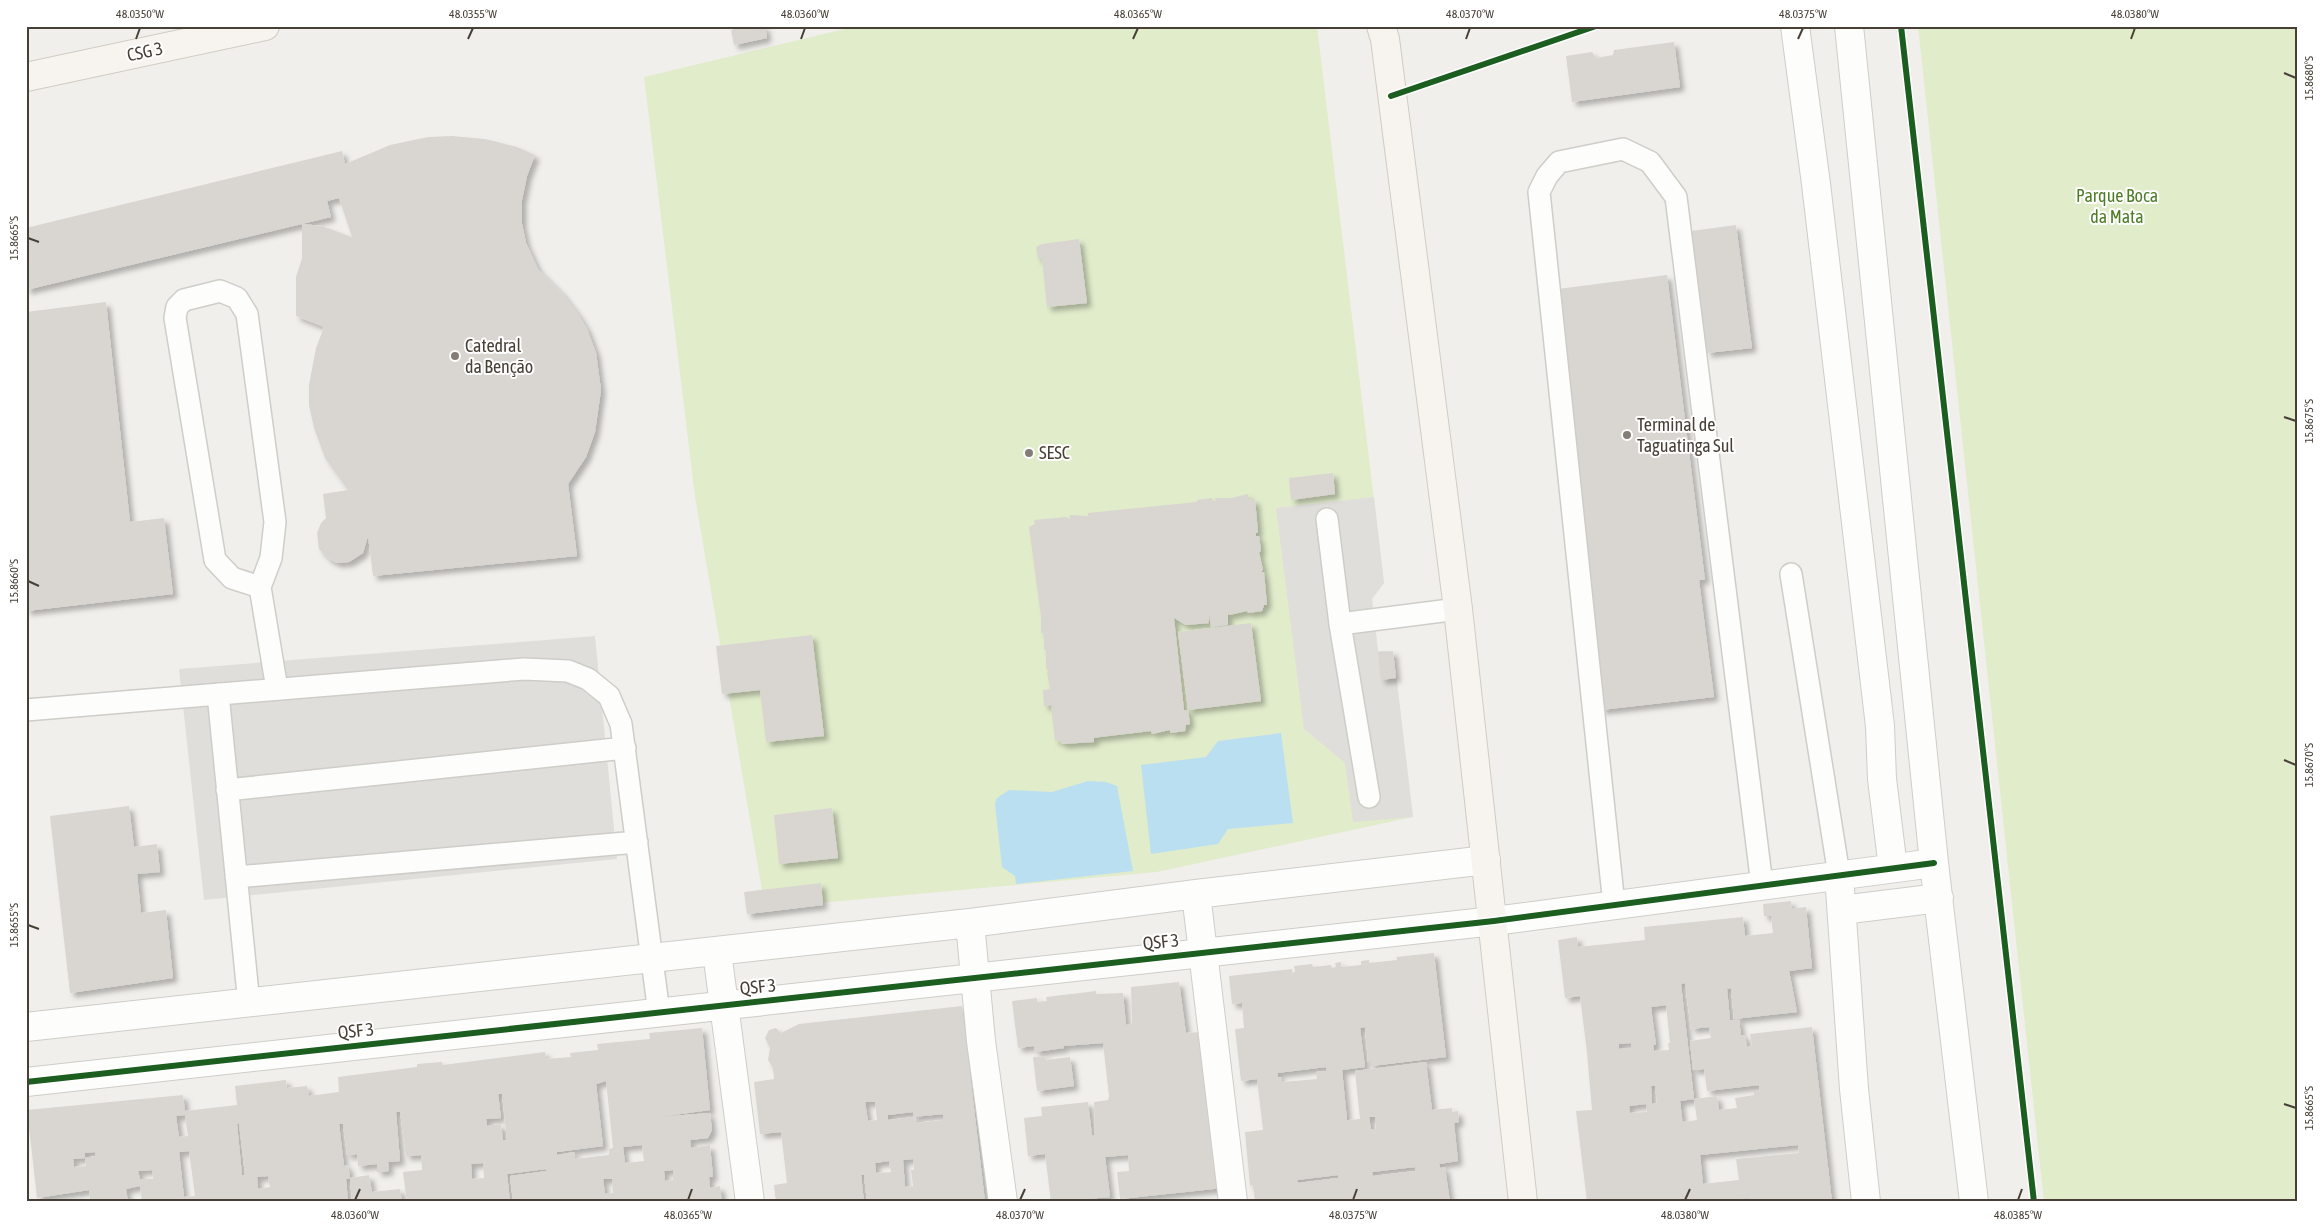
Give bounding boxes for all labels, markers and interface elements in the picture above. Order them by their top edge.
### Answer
text: 48.0350°W [116,7,164,21]
text: 48.0355°W [449,7,497,21]
text: 48.0360°W [781,7,829,21]
text: 48.0365°W [1114,7,1162,21]
text: 48.0370°W [1446,7,1494,21]
text: 48.0375°W [1779,7,1827,21]
text: 48.0380°W [2111,7,2159,21]
street label: CSG 3 [125,37,165,66]
text: 15.8680°S [2302,56,2316,100]
park label: Parque Boca da Mata [2076,185,2158,227]
text: 15.8665°S [7,216,21,260]
place label: Catedral da Benção [465,335,533,377]
marker: Catedral da Benção [449,350,461,362]
text: 15.8675°S [2302,399,2316,443]
place label: Terminal de Taguatinga Sul [1637,414,1734,456]
marker: Terminal de Taguatinga Sul [1621,429,1633,441]
place label: SESC [1039,442,1070,463]
marker: SESC [1023,447,1035,459]
text: 15.8660°S [7,559,21,603]
text: 15.8670°S [2302,743,2316,787]
text: 15.8655°S [7,903,21,947]
street label: QSF 3 [1142,929,1180,954]
street label: QSF 3 [739,974,777,999]
street label: QSF 3 [337,1018,375,1043]
text: 15.8665°S [2302,1086,2316,1130]
text: 48.0360°W [331,1208,379,1222]
text: 48.0365°W [664,1208,712,1222]
text: 48.0370°W [996,1208,1044,1222]
text: 48.0375°W [1329,1208,1377,1222]
text: 48.0380°W [1661,1208,1709,1222]
text: 48.0385°W [1994,1208,2042,1222]

